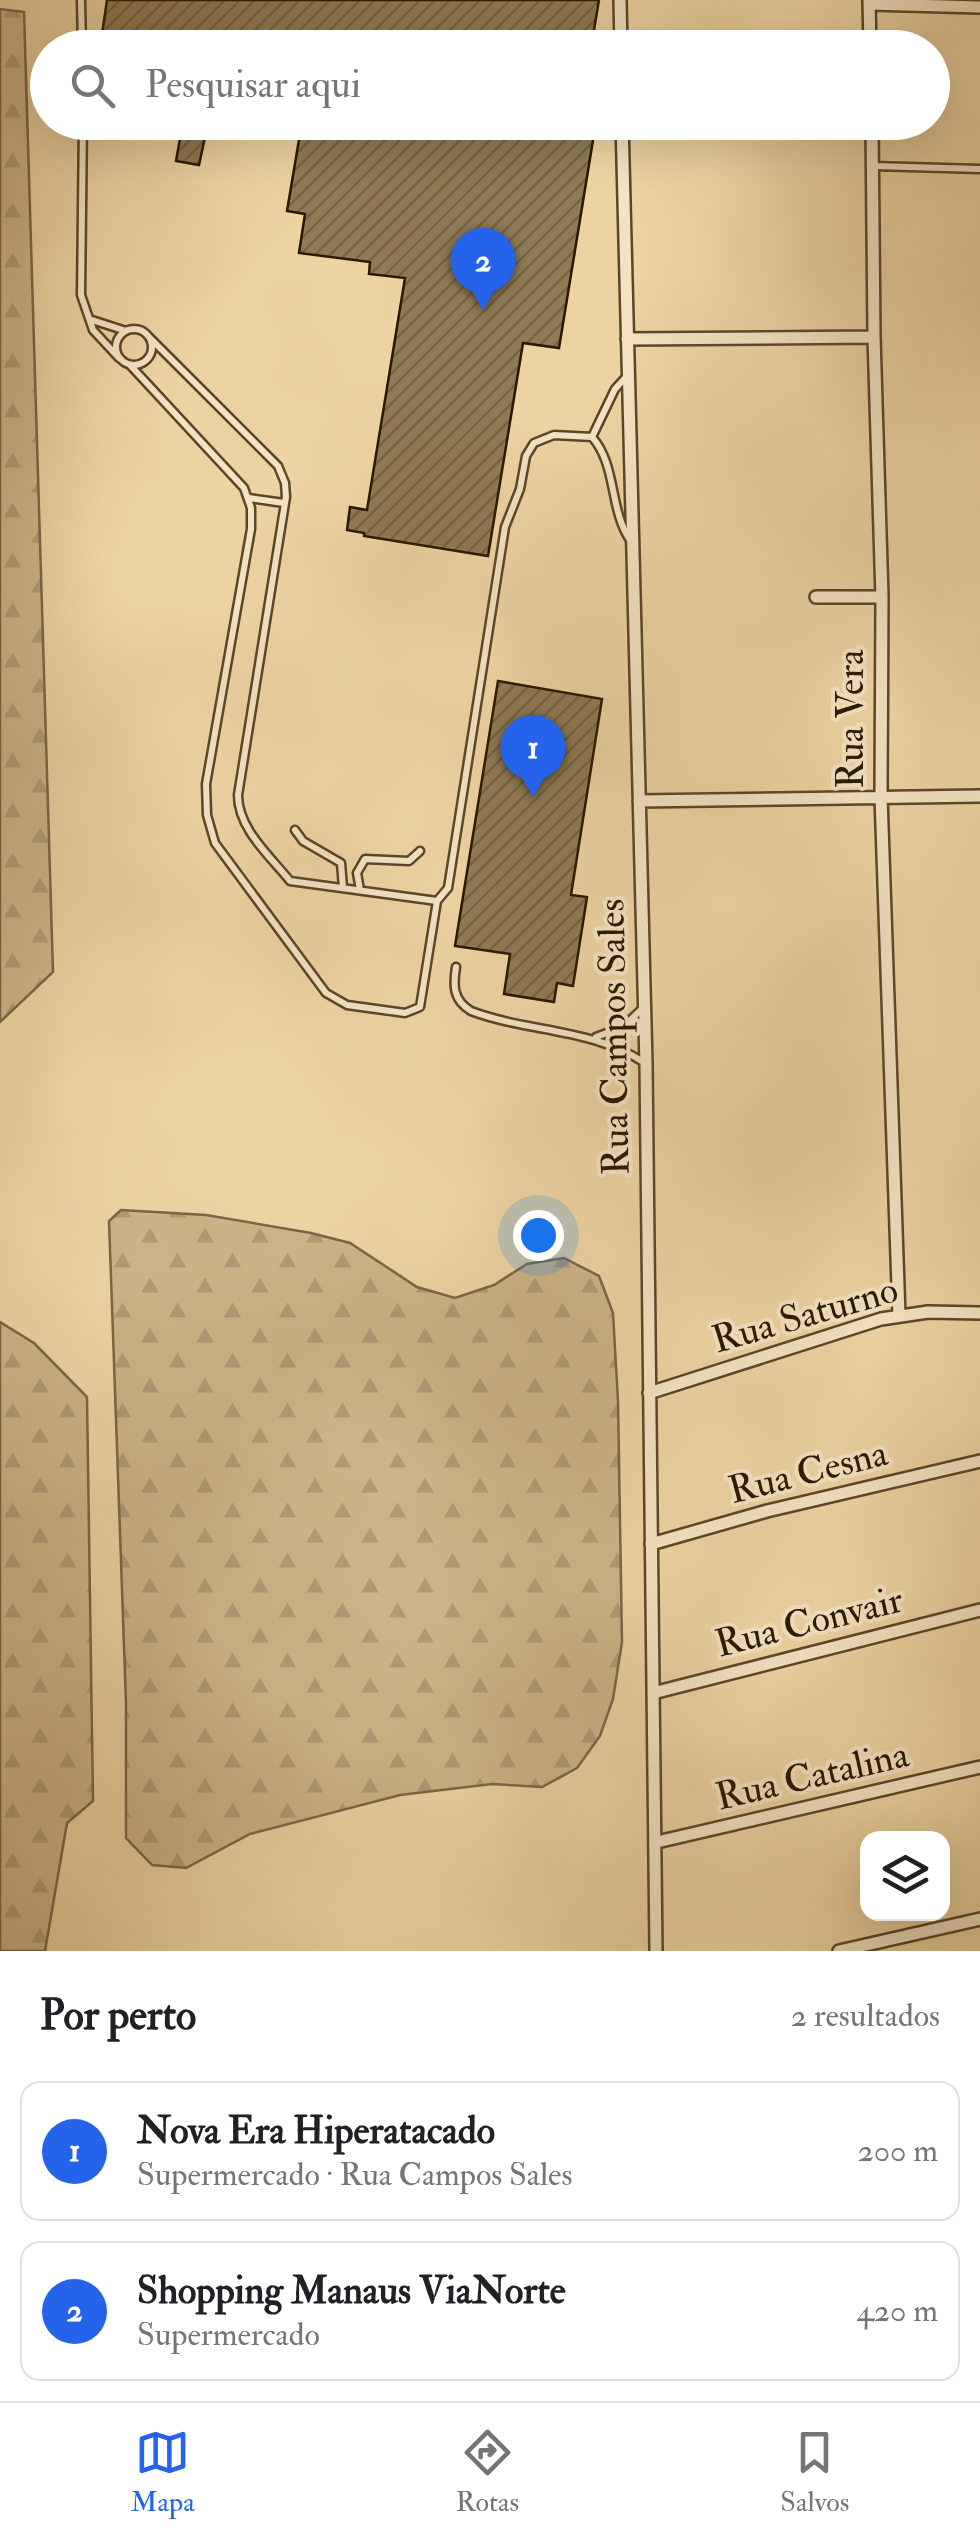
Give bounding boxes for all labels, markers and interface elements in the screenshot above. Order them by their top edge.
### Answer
search box [30,30,950,140]
icon: search [65,58,120,113]
text: Pesquisar aqui [145,61,361,109]
pin: 2 [450,228,516,310]
street label: Rua Vera [827,649,875,789]
pin: 1 [500,714,566,797]
street label: Rua Campos Sales [588,898,640,1176]
your location [513,1210,564,1261]
street label: Rua Saturno [707,1266,903,1364]
street label: Rua Cesna [724,1429,893,1515]
street label: Rua Convair [710,1576,908,1668]
street label: Rua Catalina [711,1730,913,1821]
map controls [860,1831,950,1921]
button: layers [860,1831,950,1921]
text: Por perto [40,1990,196,2042]
text: 2 resultados [791,1996,940,2036]
text: Nova Era Hiperatacado [137,2107,495,2155]
text: 1 [69,2131,80,2171]
text: 200 m [857,2131,938,2171]
text: Supermercado · Rua Campos Sales [137,2155,572,2195]
text: Shopping Manaus ViaNorte [137,2267,566,2315]
text: 2 [66,2291,83,2331]
text: 420 m [857,2291,938,2331]
text: Supermercado [137,2315,320,2355]
tab: Mapa [131,2425,195,2520]
tab: Rotas [456,2425,519,2520]
tab: Salvos [780,2425,849,2520]

